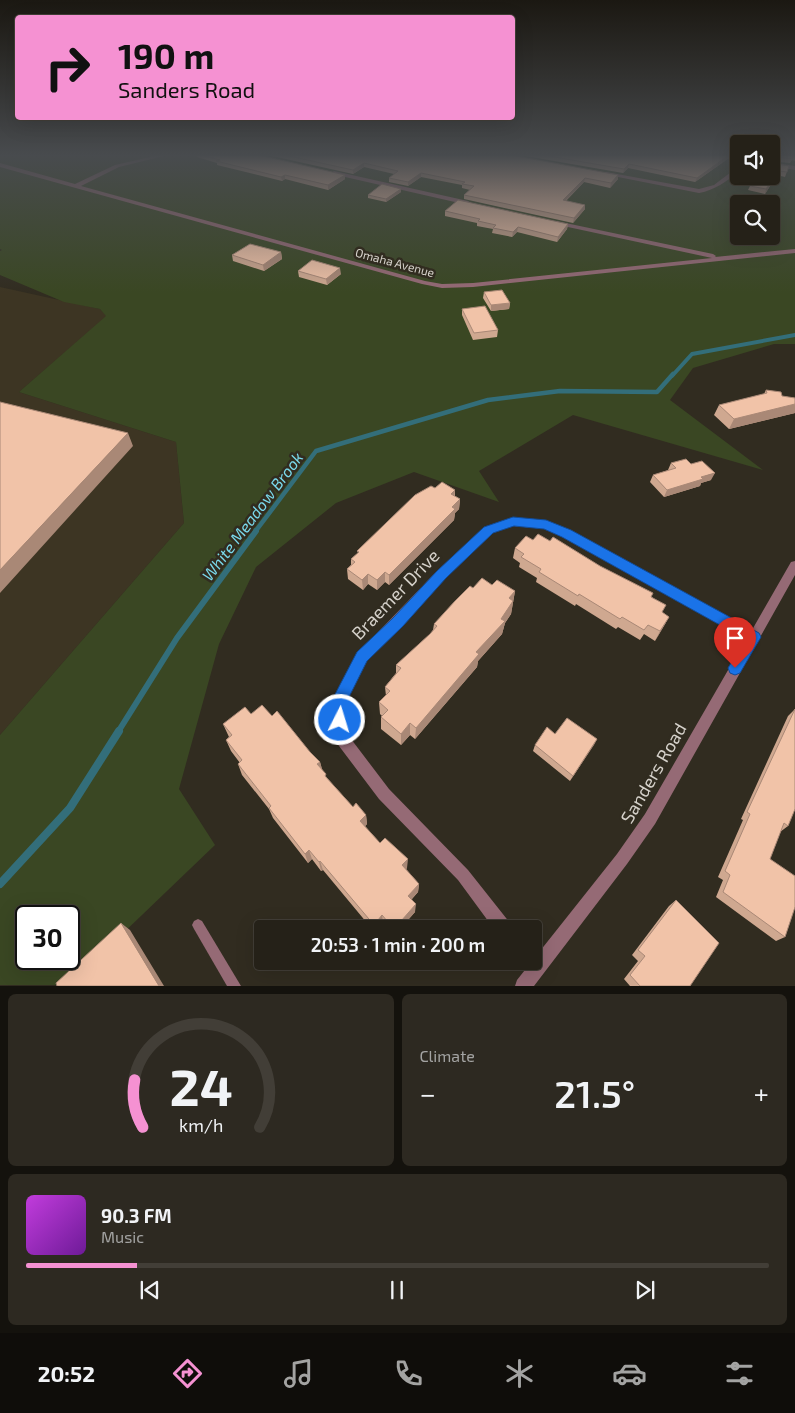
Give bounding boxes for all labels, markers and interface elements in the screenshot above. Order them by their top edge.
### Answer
text: 190 m [118,34,214,76]
icon: right [35,35,100,100]
text: Sanders Road [118,76,255,102]
map controls [730,135,780,245]
button: sound [730,135,780,185]
button: search [730,195,780,245]
street label: Omaha Avenue [354,245,436,279]
water label: White Meadow Brook [197,448,307,584]
street label: Braemer Drive [346,544,444,644]
pin [714,617,756,668]
icon: arrive [721,624,749,652]
position arrow [313,693,365,745]
street label: Sanders Road [615,719,691,827]
speed limit sign: 30 [15,905,80,970]
text: 20:53 · 1 min · 200 m [311,933,485,956]
text: Climate [420,1046,475,1065]
text: 24 [169,1054,232,1116]
text: 21.5° [554,1070,635,1116]
text: − [420,1076,436,1110]
text: + [754,1076,769,1110]
text: km/h [179,1114,223,1136]
text: 90.3 FM [101,1204,172,1227]
text: Music [101,1227,144,1246]
icon: previous [136,1276,164,1304]
icon: pause [383,1276,411,1304]
icon: next [631,1276,659,1304]
icon: directions [170,1356,205,1391]
icon: music [281,1356,316,1391]
icon: phone [391,1356,426,1391]
icon: climate [502,1356,537,1391]
icon: car [612,1356,647,1391]
icon: filters [722,1356,757,1391]
text: 20:52 [38,1360,95,1386]

